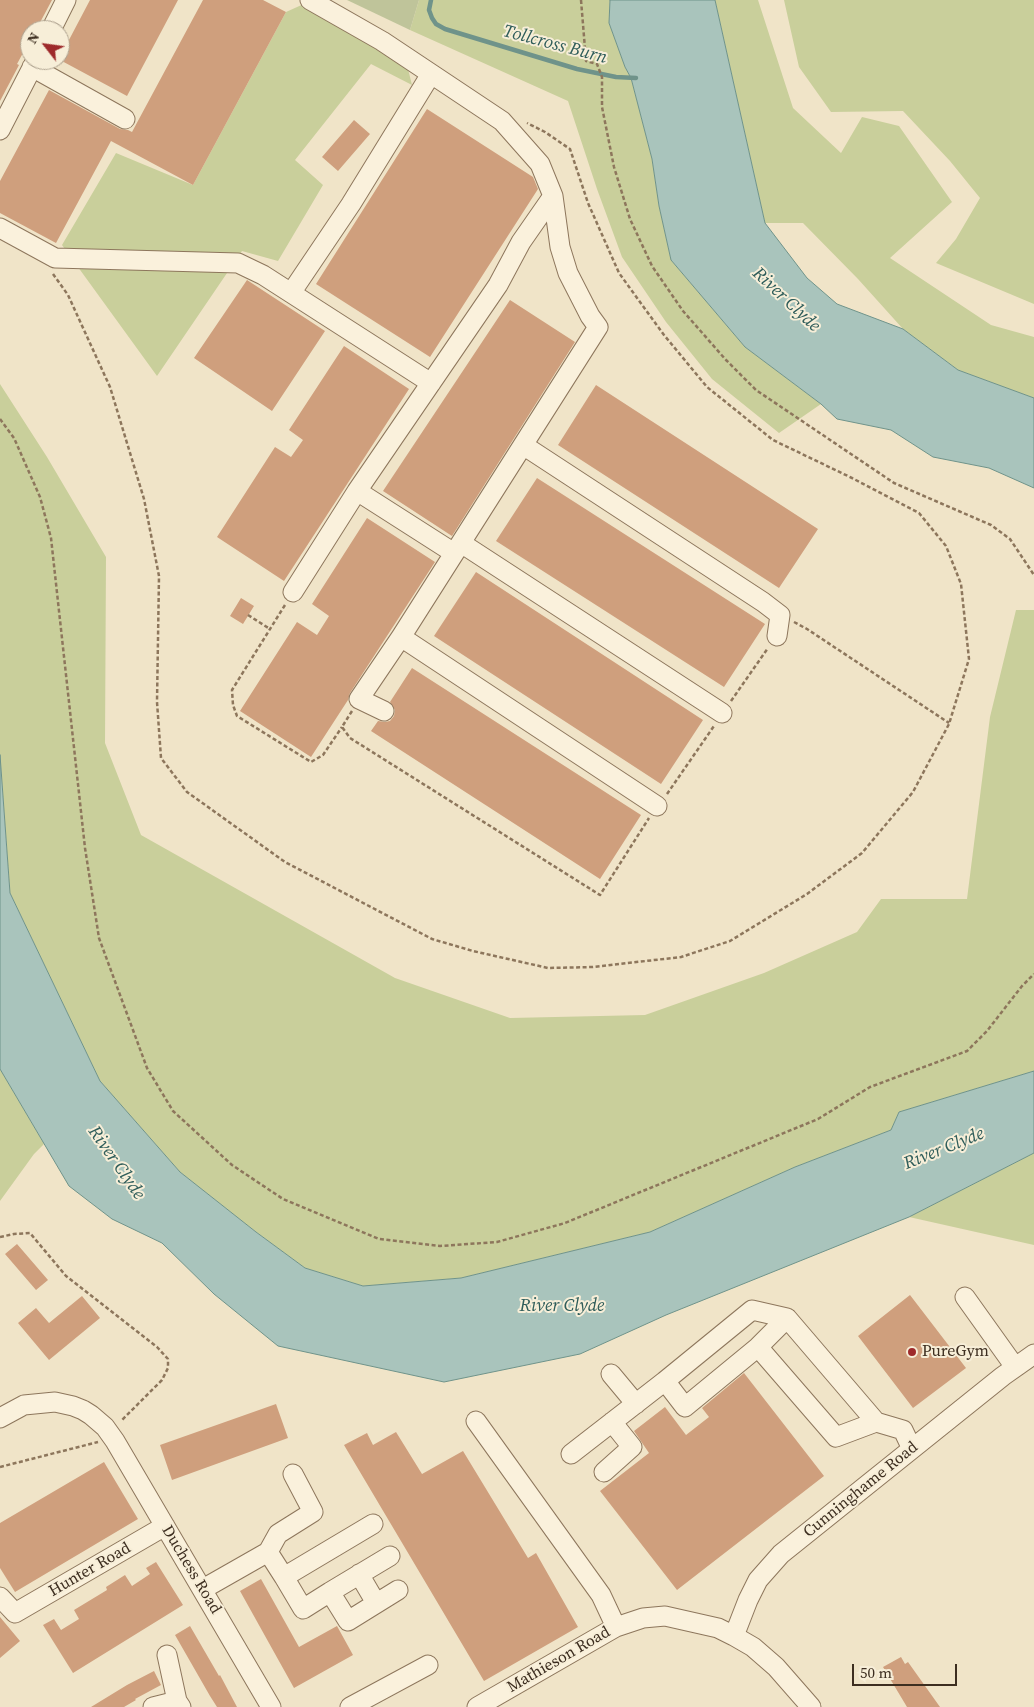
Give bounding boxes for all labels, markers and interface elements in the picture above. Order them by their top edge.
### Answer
north arrow [20,20,70,70]
water label: Tollcross Burn [501,21,609,69]
text: N [22,29,44,47]
water label: River Clyde [748,263,824,337]
water label: River Clyde [83,1122,149,1204]
water label: River Clyde [901,1123,987,1175]
water label: River Clyde [520,1295,604,1317]
place label: PureGym [922,1342,989,1362]
marker: PureGym [906,1346,918,1358]
street label: Cunninghame Road [800,1438,922,1542]
street label: Duchess Road [157,1522,225,1618]
street label: Hunter Road [46,1539,134,1601]
street label: Mathieson Road [504,1623,614,1697]
scale bar [854,1654,959,1686]
text: 50 m [860,1662,892,1683]

